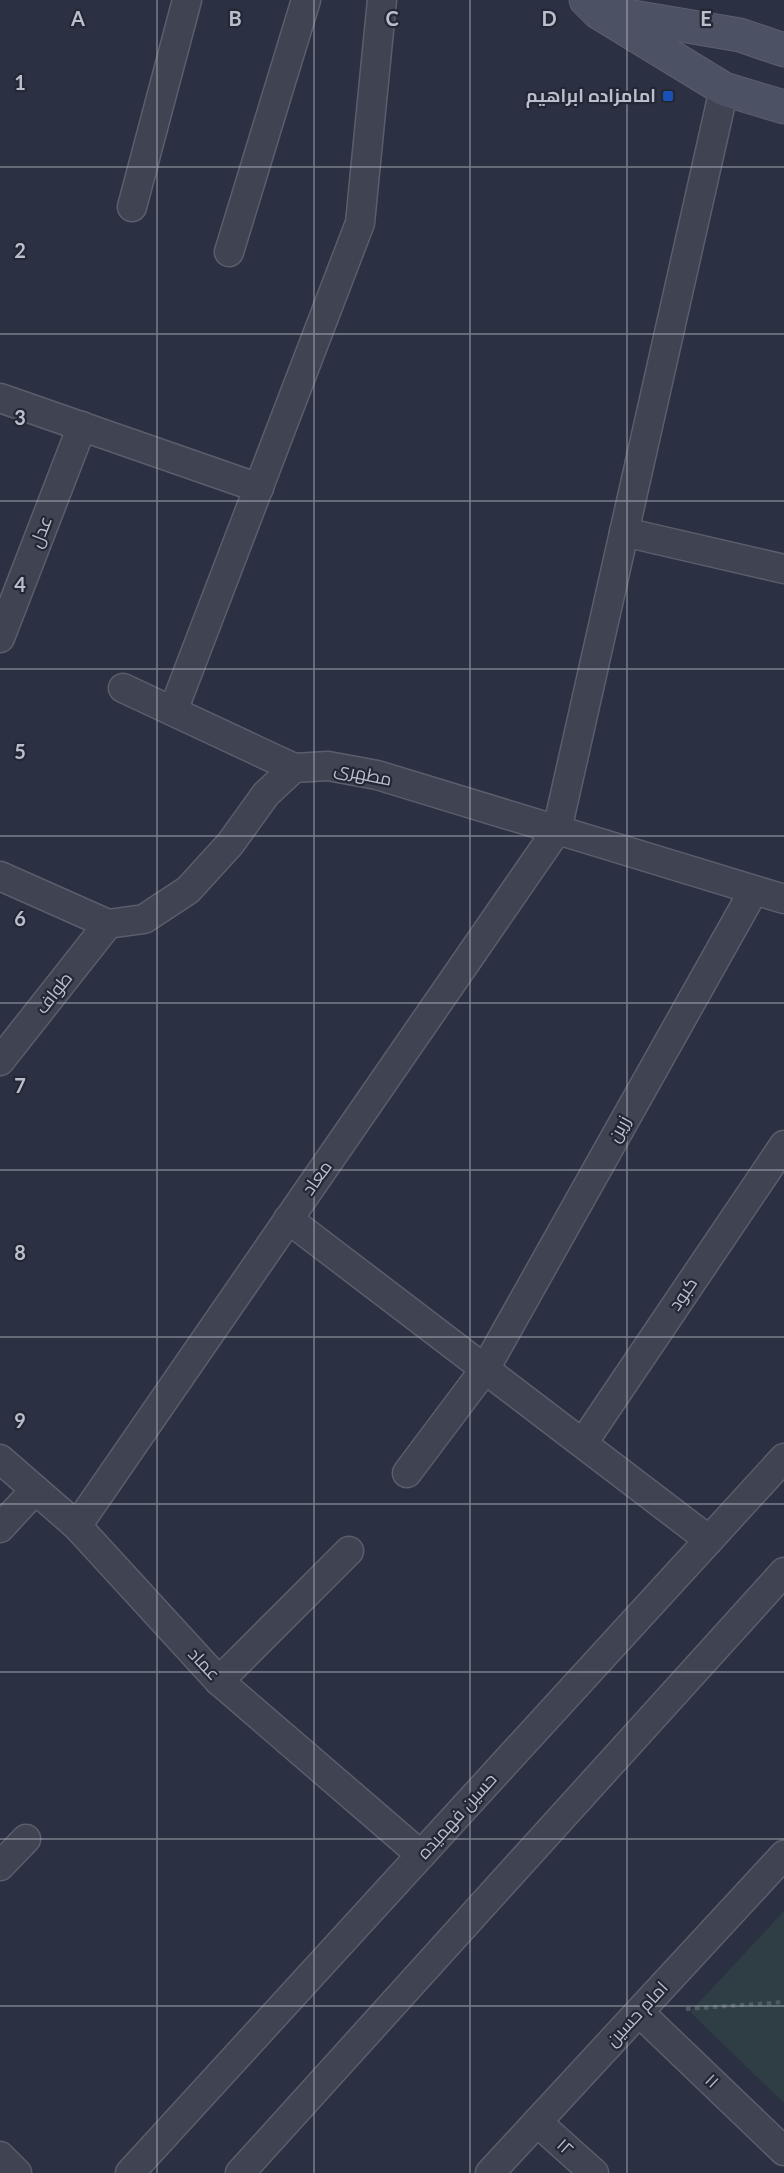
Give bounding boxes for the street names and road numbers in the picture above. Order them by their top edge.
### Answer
street label: عدل [24,513,57,551]
street label: مطهری [332,756,394,791]
street label: طواف [30,967,77,1018]
street label: زرین [602,1111,635,1146]
street label: معاد [297,1156,336,1199]
street label: کبود [663,1273,702,1315]
street label: عماد [184,1642,225,1684]
street label: حسین فهمیده [412,1768,501,1864]
street label: امام حسین [601,1976,673,2052]
street label: ۱۱ [701,2069,724,2092]
street label: ۱۲ [553,2133,579,2159]

